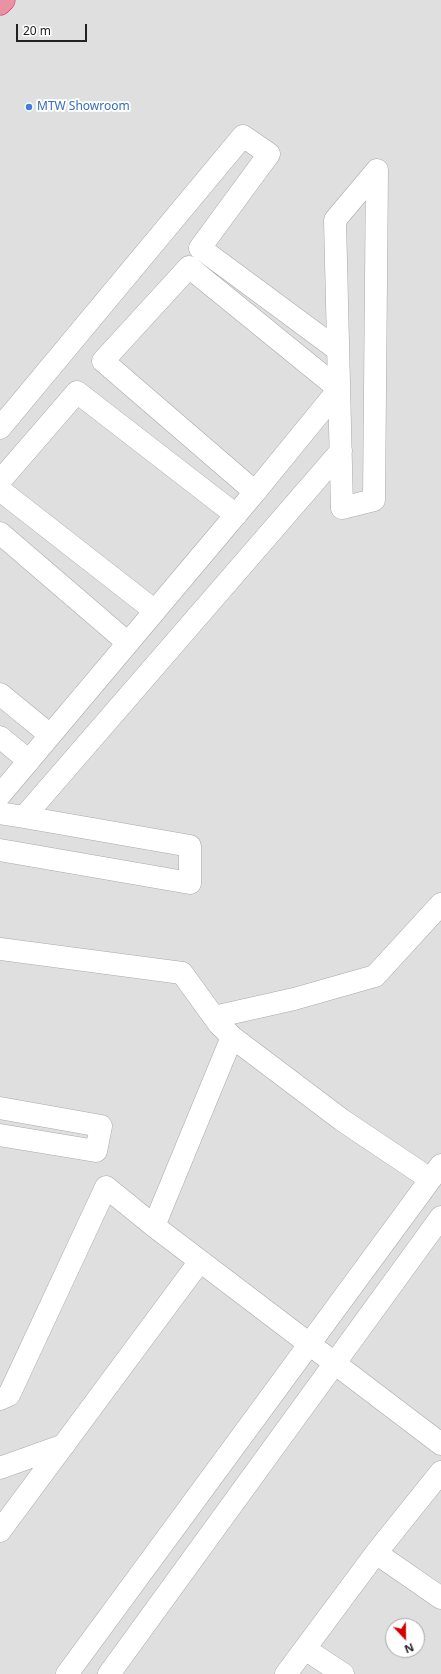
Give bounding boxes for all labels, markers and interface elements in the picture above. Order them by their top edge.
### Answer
scale bar [18,16,89,42]
text: 20 m [23,22,51,39]
place label: MTW Showroom [37,100,130,114]
marker: MTW Showroom [24,102,34,112]
north arrow [385,1618,425,1658]
text: N [402,1640,416,1657]

